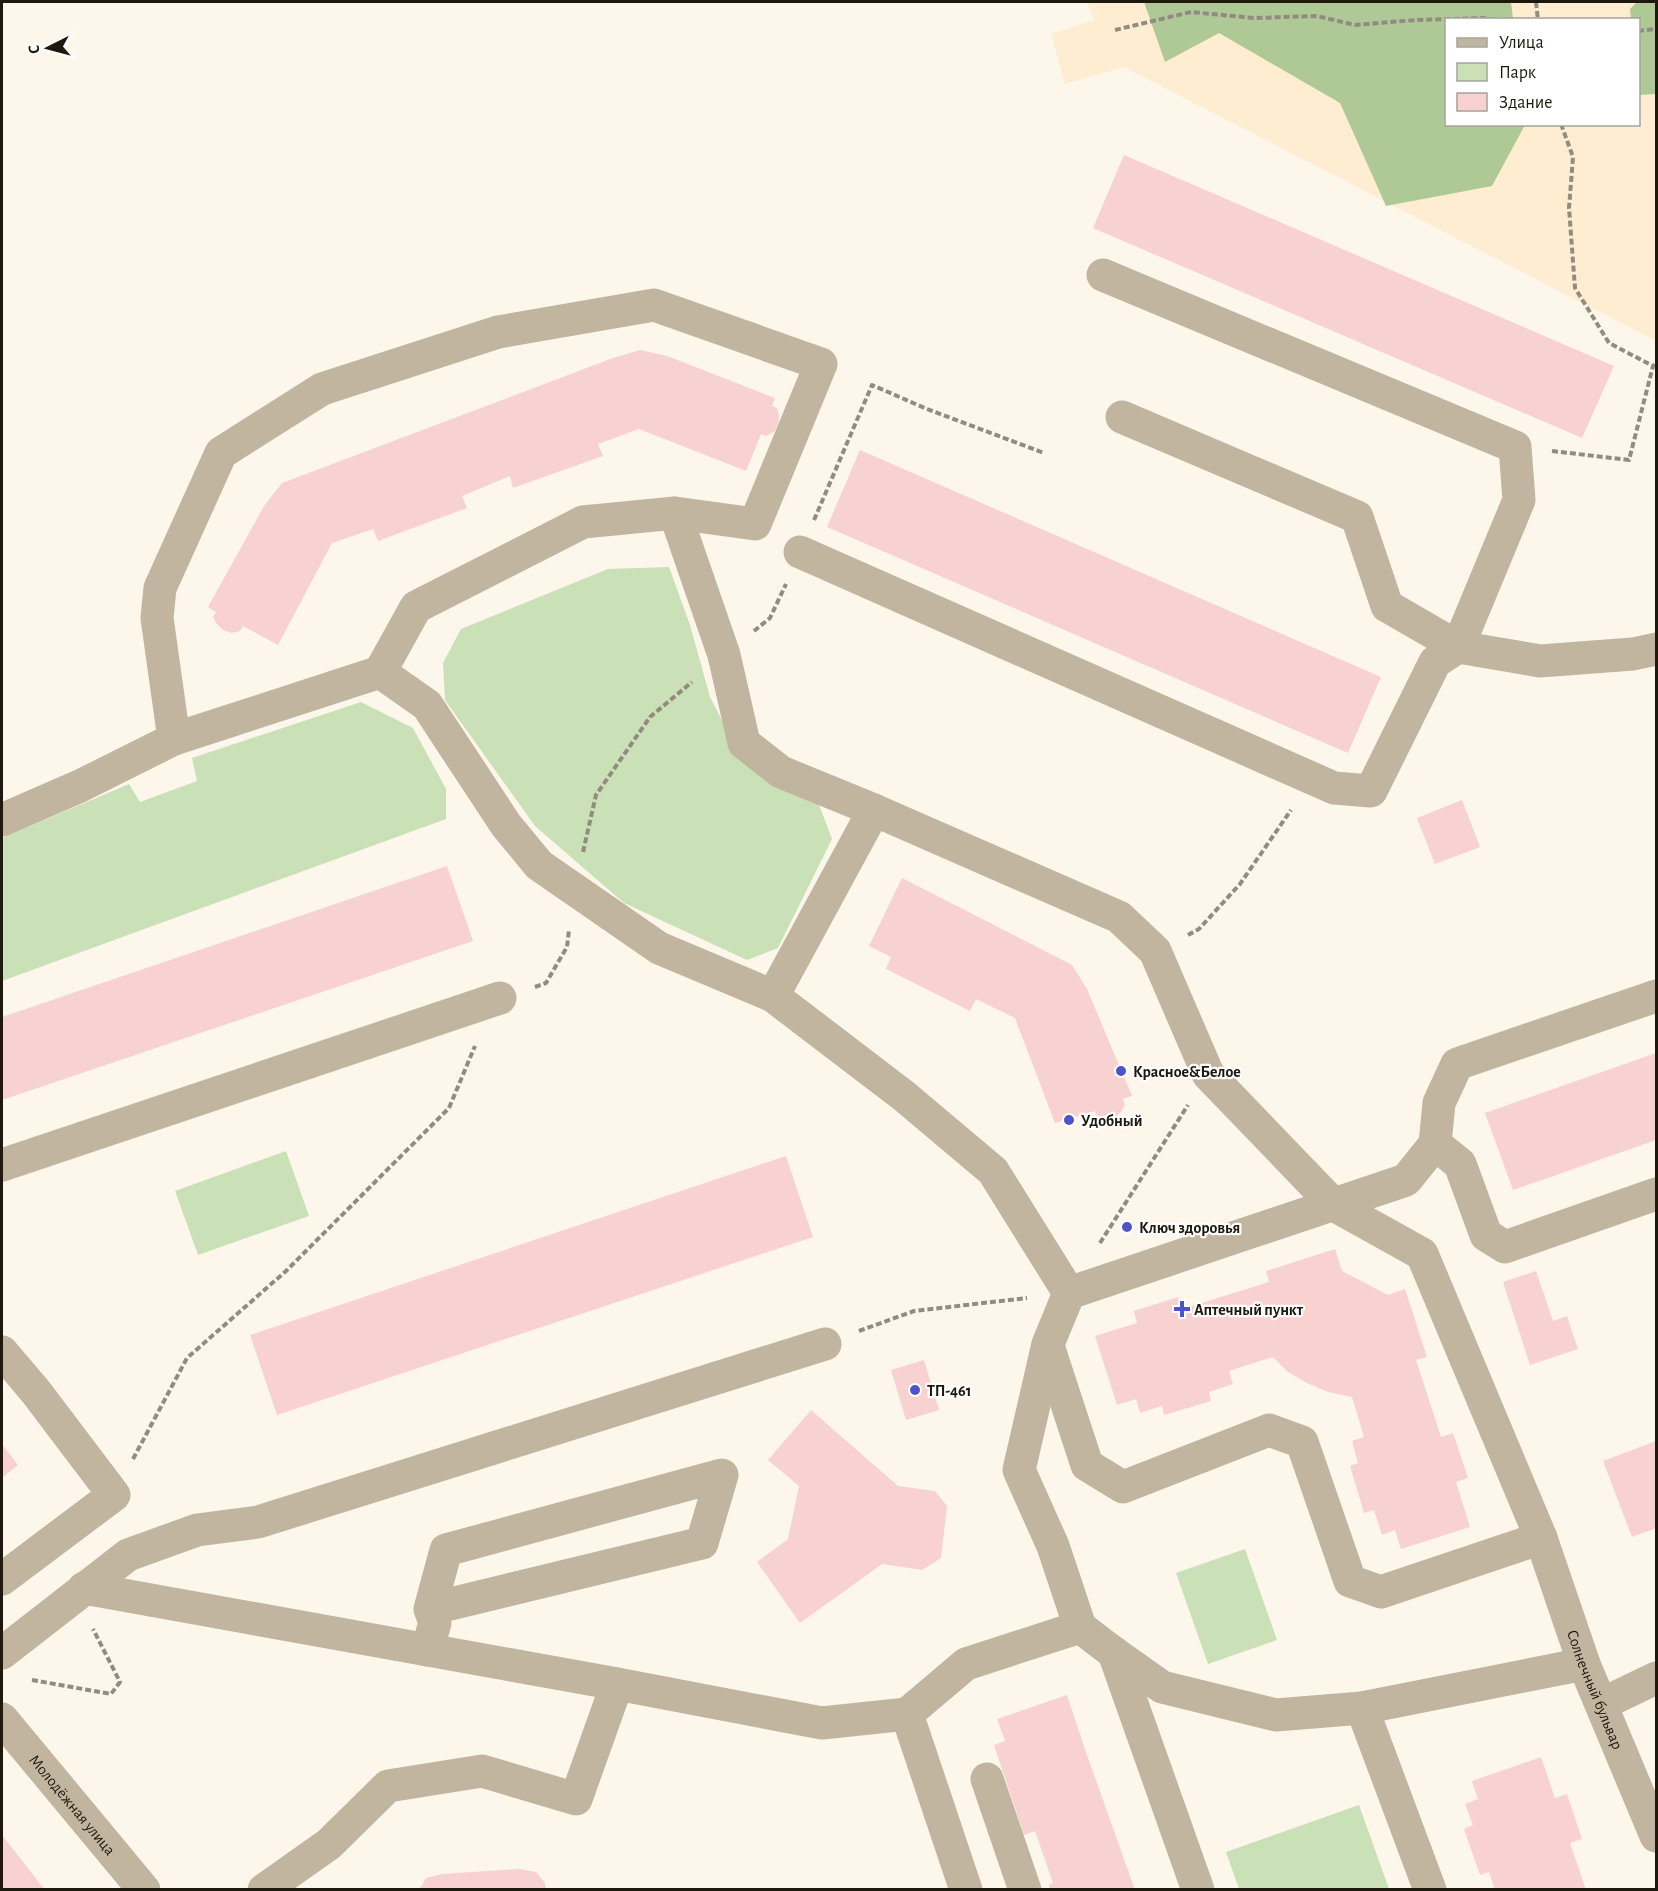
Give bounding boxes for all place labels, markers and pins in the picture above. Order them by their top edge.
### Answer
marker: Красное&Белое [1114,1064,1128,1078]
place label: Красное&Белое [1133,1064,1241,1080]
marker: Удобный [1062,1113,1076,1127]
place label: Удобный [1081,1113,1142,1129]
marker: Ключ здоровья [1120,1220,1134,1234]
place label: Ключ здоровья [1139,1220,1240,1236]
marker: Аптечный пункт [1175,1302,1189,1316]
place label: Аптечный пункт [1194,1302,1304,1319]
marker: ТП-461 [908,1383,922,1397]
place label: ТП-461 [927,1383,972,1399]

